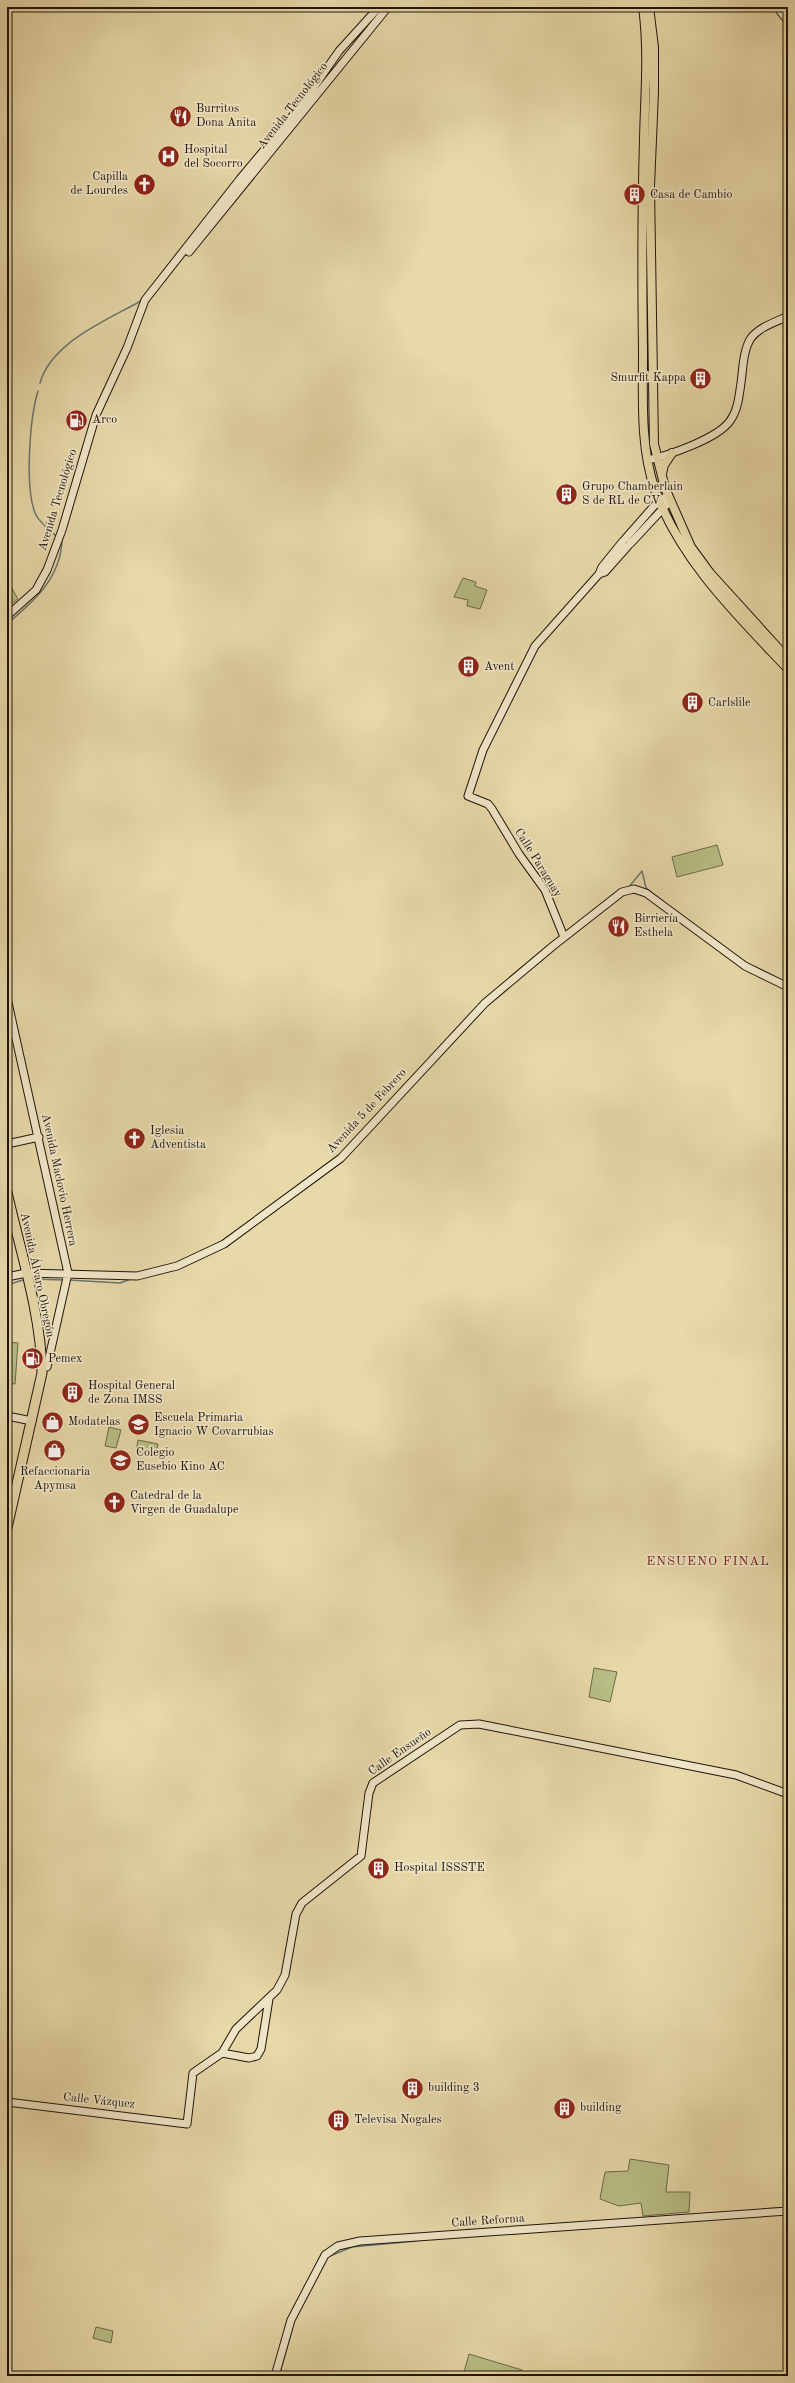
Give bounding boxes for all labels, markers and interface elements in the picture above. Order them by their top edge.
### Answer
street label: Avenida Tecnológico [256,61,330,151]
restaurant icon: Burritos Dona Anita [167,103,193,129]
place label: Burritos Dona Anita [196,103,256,129]
hospital icon: Hospital del Socorro [156,144,182,170]
place label: Hospital del Socorro [184,144,243,170]
place label: Capilla de Lourdes [71,171,128,197]
church icon: Capilla de Lourdes [131,171,157,197]
building icon: Casa de Cambio [622,182,648,208]
place label: Casa de Cambio [650,189,732,201]
building icon: Smurfit Kappa [688,365,714,391]
place label: Smurfit Kappa [610,372,686,384]
fuel station icon: Arco [63,407,89,433]
place label: Arco [92,414,117,426]
street label: Avenida Tecnológico [37,448,79,552]
building icon: Grupo Chamberlain S de RL de CV [554,481,580,507]
place label: Grupo Chamberlain S de RL de CV [582,481,684,507]
building icon: Avent [455,654,481,680]
place label: Avent [484,661,514,673]
building icon: Carlslile [680,690,706,716]
place label: Carlslile [708,697,751,709]
street label: Calle Paraguay [512,826,564,900]
restaurant icon: Birriería Esthela [605,913,631,939]
place label: Birriería Esthela [634,913,678,939]
street label: Avenida 5 de Febrero [324,1066,409,1156]
street label: Avenida Maclovio Herrera [39,1113,79,1247]
church icon: Iglesia Adventista [121,1125,147,1151]
place label: Iglesia Adventista [150,1125,206,1151]
street label: Avenida Álvaro Obregón [18,1211,59,1339]
fuel station icon: Pemex [20,1346,46,1372]
place label: Pemex [48,1353,82,1365]
building icon: Hospital General de Zona IMSS [60,1380,86,1406]
place label: Hospital General de Zona IMSS [88,1380,175,1406]
shop icon: Modatelas [40,1409,66,1435]
school or university icon: Escuela Primaria Ignacio W Covarrubias [125,1412,151,1438]
place label: Escuela Primaria Ignacio W Covarrubias [154,1412,274,1438]
place label: Modatelas [68,1416,120,1428]
shop icon: Refaccionaria Apymsa [42,1438,68,1464]
school or university icon: Colegio Eusebio Kino AC [108,1447,134,1473]
place label: Colegio Eusebio Kino AC [136,1447,225,1473]
place label: Refaccionaria Apymsa [20,1466,90,1492]
church icon: Catedral de la Virgen de Guadalupe [102,1490,128,1516]
place label: Catedral de la Virgen de Guadalupe [130,1490,239,1516]
district label: ENSUENO FINAL [646,1555,770,1568]
street label: Calle Ensueño [366,1726,434,1778]
building icon: Hospital ISSSTE [365,1855,391,1881]
place label: Hospital ISSSTE [394,1862,485,1874]
building icon: building 3 [399,2075,425,2101]
place label: building 3 [428,2082,480,2094]
street label: Calle Vázquez [63,2091,135,2111]
building icon: building [551,2095,577,2121]
place label: building [580,2102,622,2114]
building icon: Televisa Nogales [326,2107,352,2133]
place label: Televisa Nogales [354,2114,442,2126]
street label: Calle Reforma [451,2212,525,2230]

